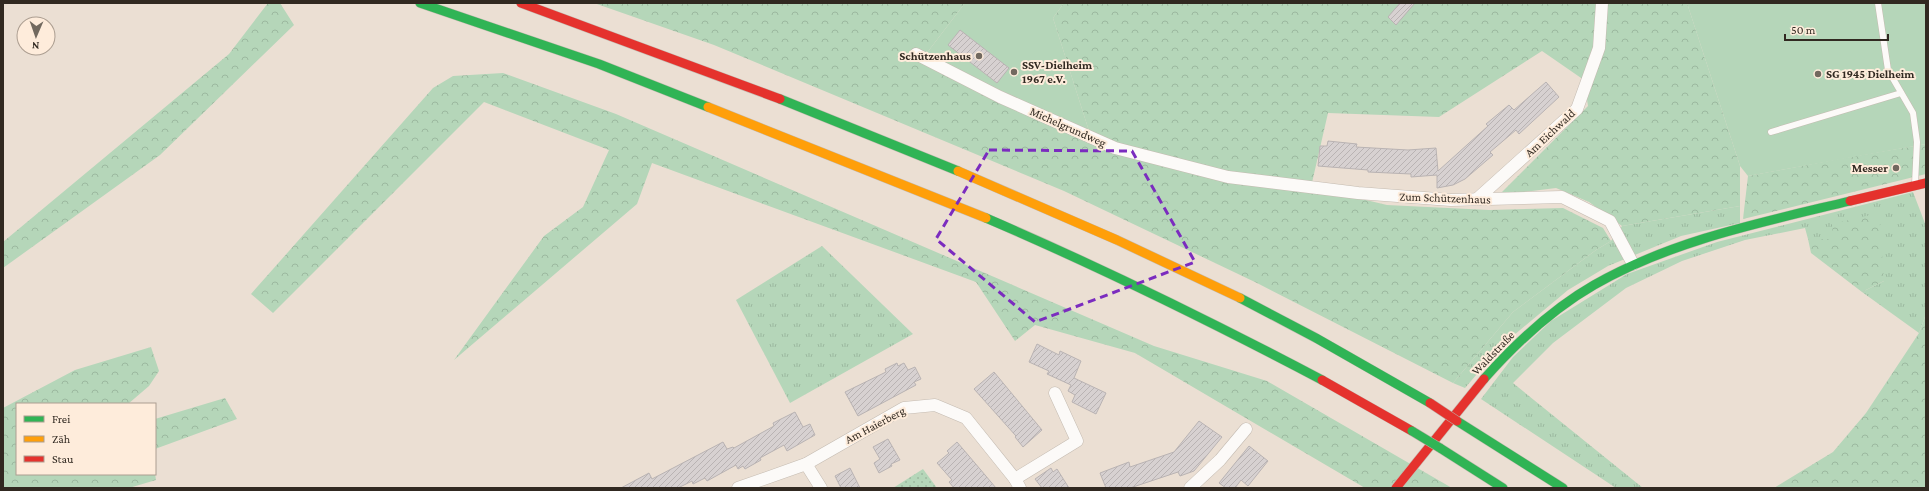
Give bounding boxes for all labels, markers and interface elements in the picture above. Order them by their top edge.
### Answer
north arrow [16,16,56,56]
scale bar [1785,16,1888,42]
text: 50 m [1791,23,1816,37]
text: N [31,40,40,52]
place label: Schützenhaus [899,49,971,63]
marker: Schützenhaus [974,51,984,61]
place label: SSV-Dielheim 1967 e.V. [1022,58,1093,86]
marker: SSV-Dielheim 1967 e.V. [1009,67,1019,77]
place label: SG 1945 Dielheim [1826,67,1915,81]
marker: SG 1945 Dielheim [1813,69,1823,79]
street label: Michelgrundweg [1028,104,1108,150]
street label: Am Eichwald [1522,106,1578,160]
place label: Messer [1852,161,1888,175]
marker: Messer [1891,163,1901,173]
street label: Zum Schützenhaus [1399,189,1491,207]
street label: Waldstraße [1469,328,1517,378]
legend [16,403,156,475]
street label: Am Haierberg [843,403,908,447]
text: Frei [52,412,70,426]
text: Zäh [52,432,71,446]
text: Stau [52,452,74,466]

